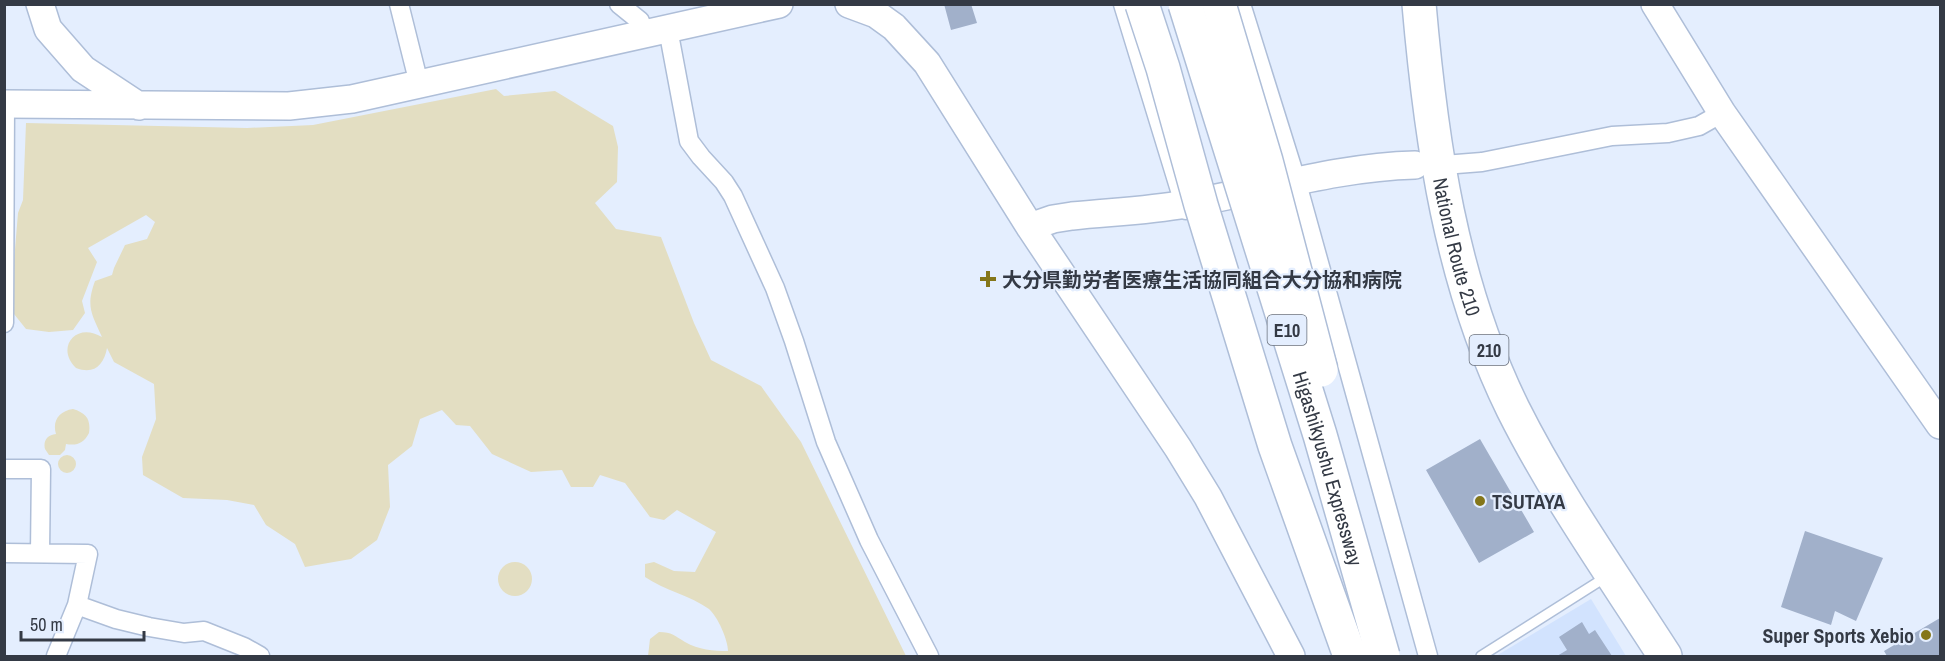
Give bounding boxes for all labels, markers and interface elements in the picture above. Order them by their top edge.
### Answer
street label: National Route 210 [1428,175,1488,319]
place label: 大分県勤労者医療生活協同組合大分協和病院 [1002,266,1402,293]
marker: 大分県勤労者医療生活協同組合大分協和病院 [979,270,997,288]
road number: E10 [1268,315,1306,345]
road number: 210 [1470,335,1508,365]
street label: Higashikyushu Expressway [1287,368,1370,569]
place label: TSUTAYA [1492,488,1565,515]
marker: TSUTAYA [1473,494,1487,508]
scale bar [21,604,144,642]
text: 50 m [30,612,63,637]
place label: Super Sports Xebio [1762,622,1914,649]
marker: Super Sports Xebio [1919,628,1933,642]

